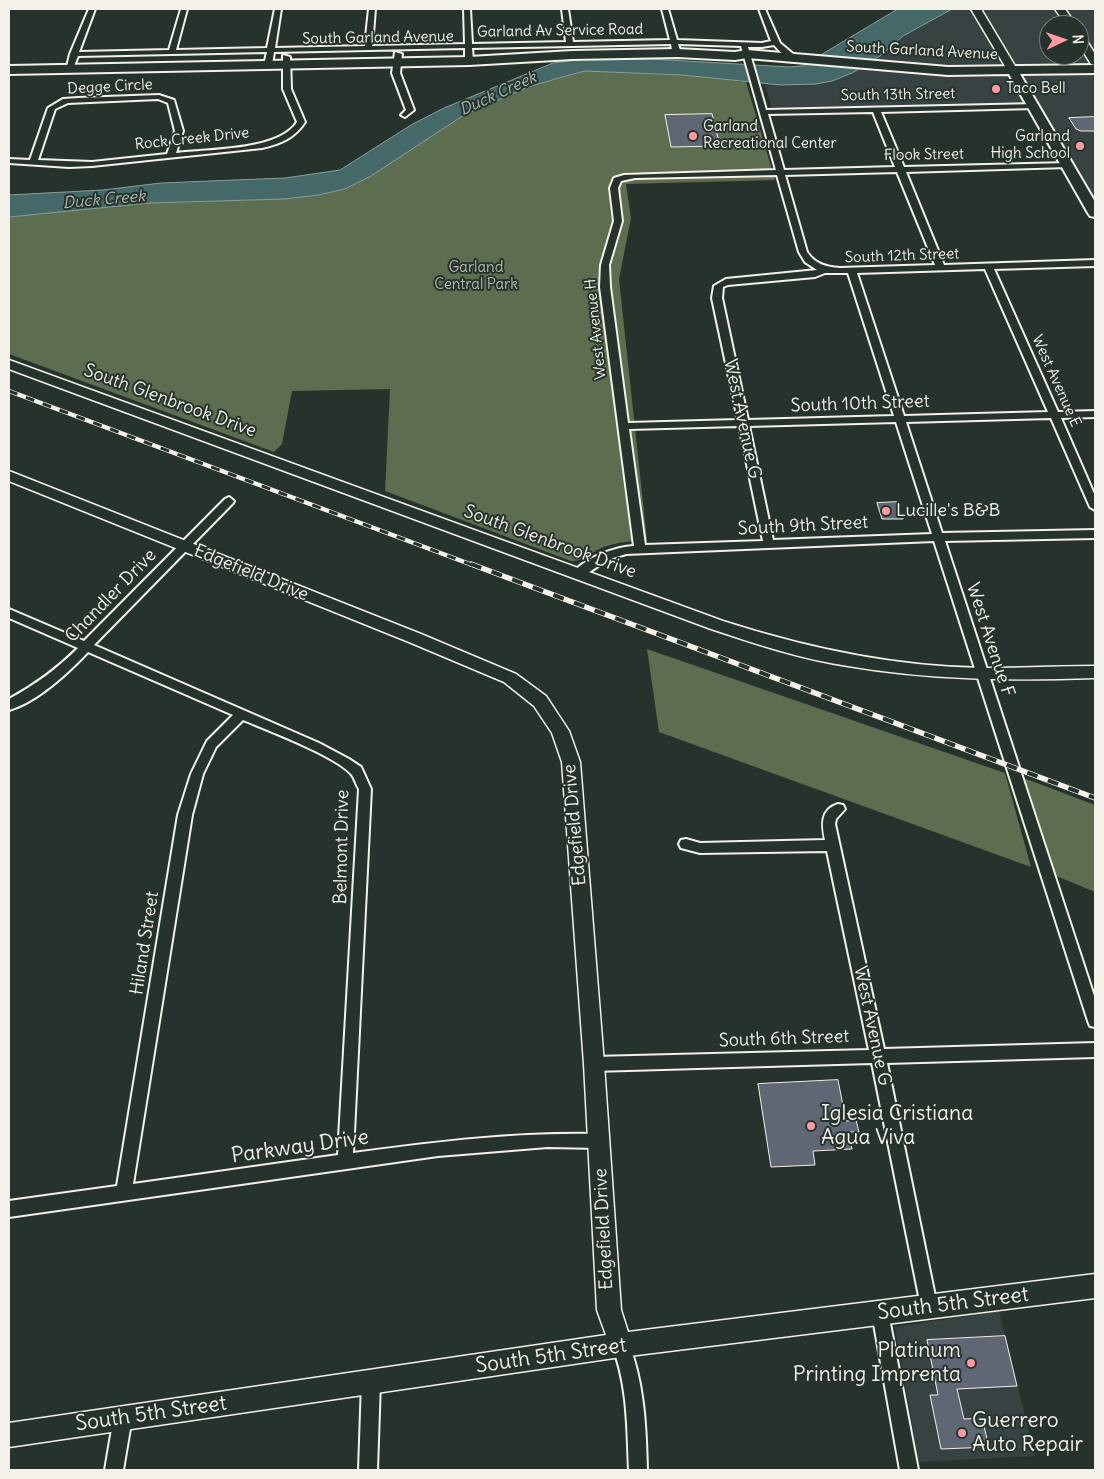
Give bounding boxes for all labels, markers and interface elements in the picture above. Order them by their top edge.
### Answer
north arrow [1039,15,1089,65]
street label: Garland Av Service Road [477,21,643,41]
street label: South Garland Avenue [302,28,454,48]
text: N [1069,34,1087,45]
street label: South Garland Avenue [846,38,998,64]
water label: Duck Creek [457,68,539,120]
street label: Degge Circle [67,76,153,98]
place label: Taco Bell [1006,80,1065,98]
marker: Taco Bell [990,83,1002,95]
street label: South 13th Street [841,85,955,105]
place label: Garland Recreational Center [703,118,836,153]
street label: Rock Creek Drive [134,124,250,154]
place label: Garland High School [990,128,1070,163]
marker: Garland Recreational Center [687,130,699,142]
marker: Garland High School [1074,140,1086,152]
street label: Flook Street [884,145,964,165]
water label: Duck Creek [62,187,146,213]
street label: South 12th Street [845,245,959,267]
park label: Garland Central Park [434,259,518,294]
street label: West Avenue H [582,278,610,380]
street label: West Avenue E [1028,332,1084,430]
street label: West Avenue G [719,357,765,481]
street label: South Glenbrook Drive [81,360,259,442]
street label: South 10th Street [790,391,930,417]
place label: Lucille's B&B [896,500,1000,522]
street label: South Glenbrook Drive [461,501,639,583]
marker: Lucille's B&B [880,505,892,517]
street label: South 9th Street [737,512,869,540]
street label: Edgefield Drive [191,540,311,606]
street label: Chandler Drive [61,545,161,647]
street label: West Avenue F [961,580,1019,700]
street label: Edgefield Drive [559,763,591,887]
street label: Belmont Drive [330,790,354,904]
street label: Hiland Street [126,890,164,996]
street label: West Avenue G [849,964,895,1088]
street label: South 6th Street [718,1026,850,1052]
place label: Iglesia Cristiana Agua Viva [821,1101,973,1151]
marker: Iglesia Cristiana Agua Viva [805,1120,817,1132]
street label: Parkway Drive [230,1125,370,1169]
street label: Edgefield Drive [590,1168,618,1290]
street label: South 5th Street [876,1282,1030,1326]
street label: South 5th Street [474,1333,628,1379]
place label: Platinum Printing Imprenta [793,1338,961,1388]
marker: Platinum Printing Imprenta [965,1357,977,1369]
street label: South 5th Street [74,1391,228,1437]
place label: Guerrero Auto Repair [972,1408,1083,1458]
marker: Guerrero Auto Repair [956,1427,968,1439]

